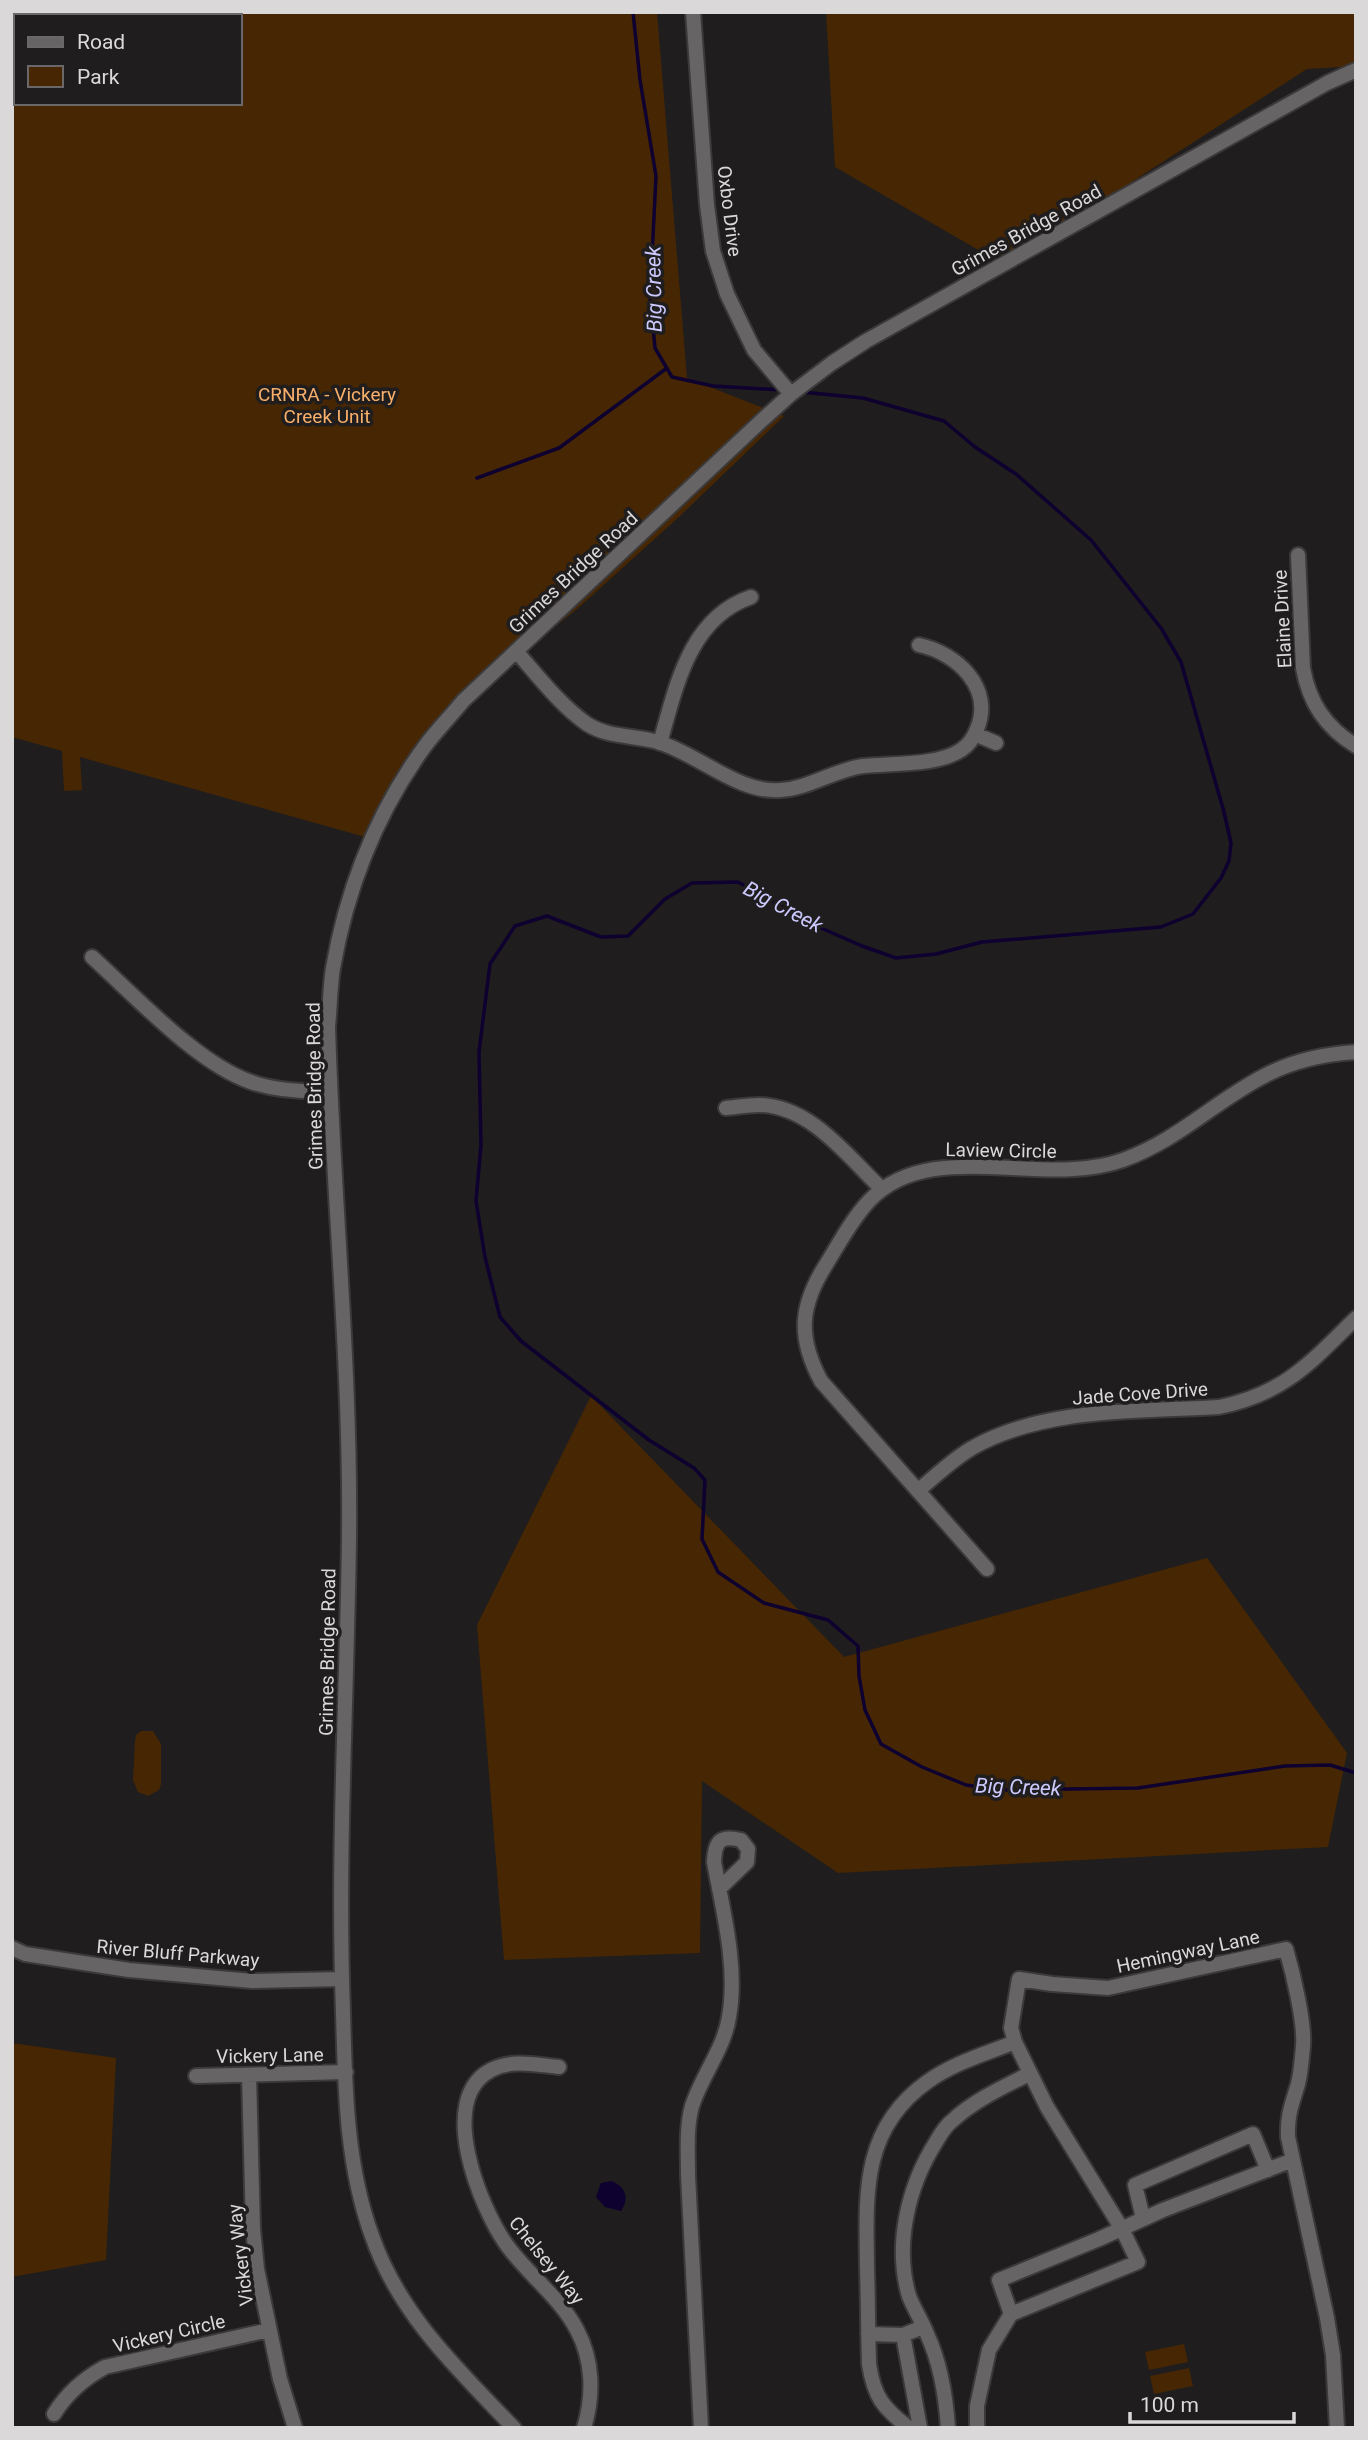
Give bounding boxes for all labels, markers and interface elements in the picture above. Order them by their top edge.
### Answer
legend [14,14,242,105]
text: Road [77,30,125,54]
text: Park [77,65,120,89]
street label: Oxbo Drive [713,164,746,258]
street label: Grimes Bridge Road [947,180,1105,281]
water label: Big Creek [641,245,667,332]
park label: CRNRA - Vickery Creek Unit [258,383,396,428]
street label: Grimes Bridge Road [504,507,643,638]
street label: Elaine Drive [1268,569,1297,669]
water label: Big Creek [739,876,827,938]
street label: Grimes Bridge Road [302,1002,327,1170]
street label: Laview Circle [945,1138,1057,1163]
street label: Jade Cove Drive [1071,1377,1209,1410]
street label: Grimes Bridge Road [315,1568,340,1736]
water label: Big Creek [975,1774,1062,1801]
street label: Hemingway Lane [1115,1925,1262,1978]
street label: River Bluff Parkway [96,1935,260,1972]
street label: Vickery Lane [216,2043,324,2068]
street label: Vickery Way [223,2203,258,2307]
street label: Chelsey Way [504,2212,589,2309]
street label: Vickery Circle [111,2309,227,2358]
scale bar [1130,2380,1294,2424]
text: 100 m [1140,2393,1199,2417]

